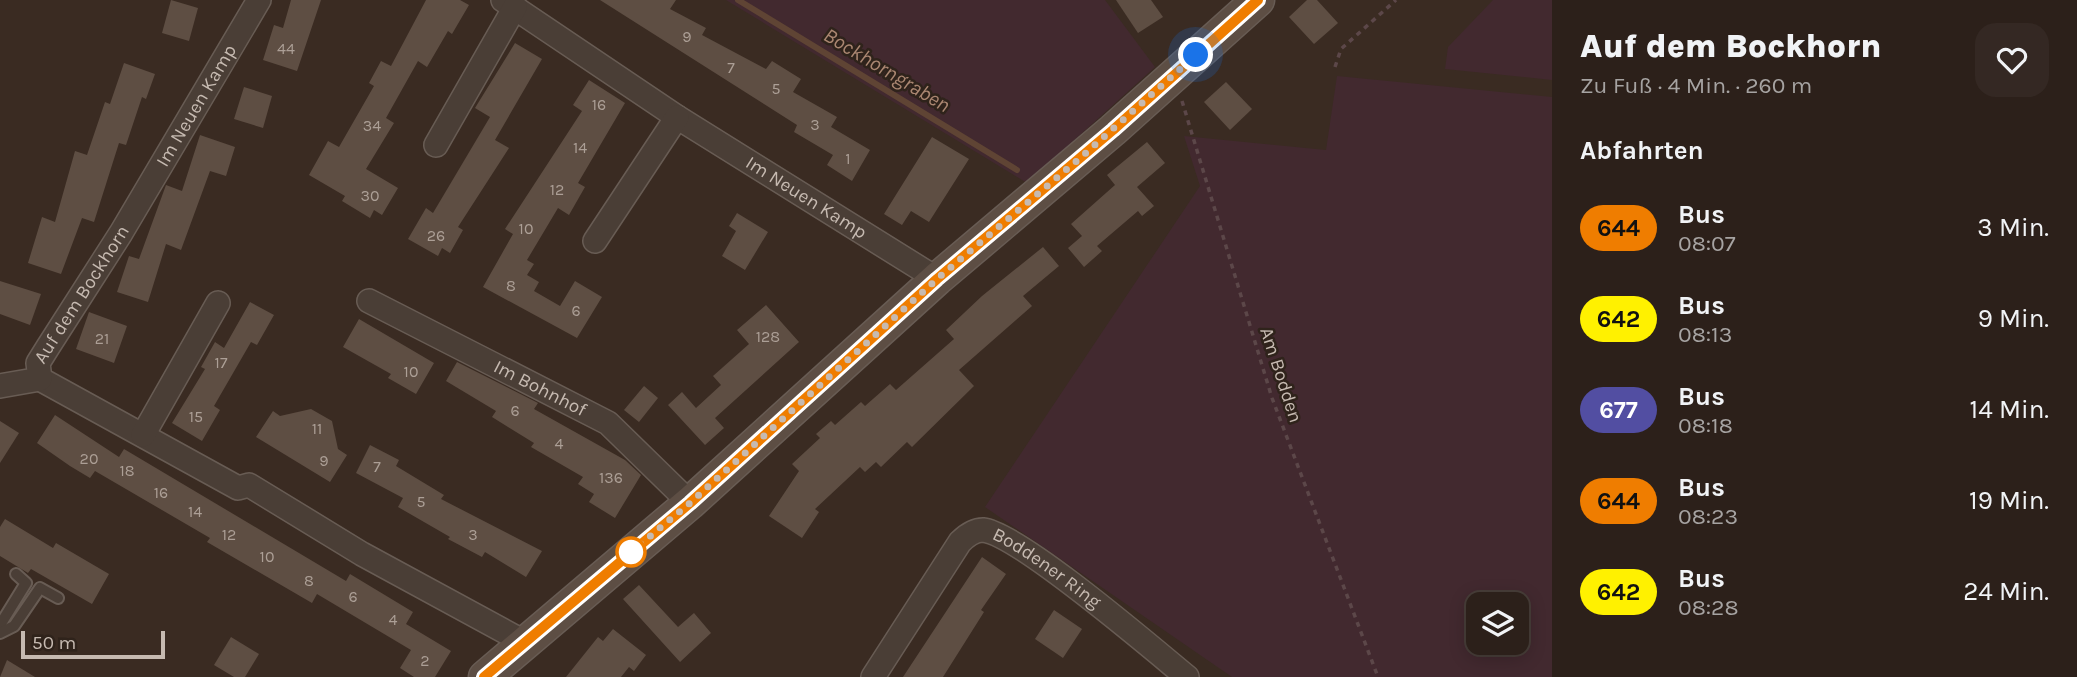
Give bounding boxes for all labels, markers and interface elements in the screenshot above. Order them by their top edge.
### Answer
water label: Bockhorngraben [819,23,955,117]
button: heart [1975,23,2049,97]
house number: 9 [682,27,692,46]
text: Auf dem Bockhorn [1580,27,1881,65]
your location [1178,37,1213,72]
house number: 44 [277,39,295,58]
street label: Im Neuen Kamp [152,40,241,171]
house number: 7 [727,58,735,77]
text: Zu Fuß · 4 Min. · 260 m [1580,72,1812,99]
house number: 5 [771,79,781,98]
house number: 16 [592,95,606,114]
house number: 3 [810,115,820,134]
house number: 34 [363,116,381,135]
text: Abfahrten [1580,135,1704,166]
house number: 14 [573,138,587,157]
house number: 1 [845,149,851,168]
street label: Im Neuen Kamp [742,152,871,244]
house number: 12 [550,180,564,199]
house number: 30 [361,186,379,205]
text: Bus [1678,199,1725,230]
text: 3 Min. [1977,212,2049,243]
text: 644 [1597,214,1640,242]
house number: 10 [519,219,533,238]
street label: Auf dem Bockhorn [29,221,134,368]
house number: 26 [427,226,445,245]
text: 08:07 [1678,230,1736,257]
house number: 8 [506,276,516,295]
text: Bus [1678,290,1725,321]
house number: 6 [571,301,581,320]
text: 9 Min. [1978,303,2049,334]
text: 642 [1597,305,1640,333]
text: 08:13 [1678,321,1732,348]
street label: Am Bodden [1255,324,1307,426]
house number: 128 [756,327,780,346]
house number: 21 [95,329,109,348]
house number: 17 [215,353,228,372]
street label: Im Bohnhof [490,356,590,421]
house number: 10 [404,362,418,381]
text: Bus [1678,381,1725,412]
text: 14 Min. [1970,394,2049,425]
text: 677 [1599,396,1638,424]
house number: 6 [510,401,520,420]
house number: 15 [189,407,203,426]
text: 08:18 [1678,412,1733,439]
house number: 11 [312,419,322,438]
house number: 4 [555,434,564,453]
house number: 20 [80,449,98,468]
house number: 9 [319,451,329,470]
house number: 7 [373,457,381,476]
house number: 18 [119,461,135,480]
house number: 136 [599,468,623,487]
text: Bus [1678,472,1725,503]
house number: 16 [154,483,168,502]
text: 19 Min. [1969,485,2049,516]
text: 644 [1597,487,1640,515]
house number: 5 [416,492,426,511]
house number: 14 [188,502,202,521]
text: 08:23 [1678,503,1738,530]
street label: Boddener Ring [989,523,1106,613]
house number: 12 [222,525,236,544]
house number: 3 [468,525,478,544]
unlabelled marker [616,537,646,567]
house number: 10 [260,547,274,566]
text: Bus [1678,563,1725,594]
house number: 8 [304,571,314,590]
text: 24 Min. [1963,576,2049,607]
text: 642 [1597,578,1640,606]
house number: 6 [348,587,358,606]
map controls [1466,592,1529,655]
button: layers [1466,592,1529,655]
text: 08:28 [1678,594,1739,621]
house number: 4 [389,610,398,629]
scale bar [21,628,164,660]
text: 50 m [32,632,76,654]
house number: 2 [420,651,430,670]

